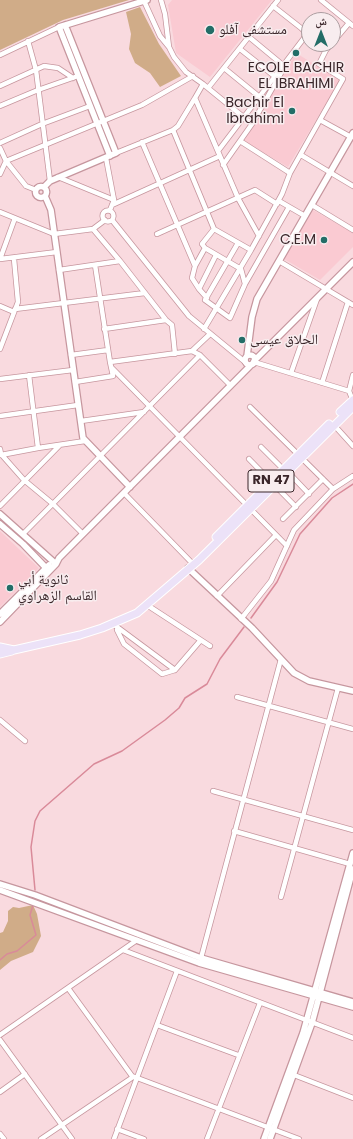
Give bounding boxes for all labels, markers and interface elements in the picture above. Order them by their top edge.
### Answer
north arrow [301,12,341,52]
text: ش [315,13,327,29]
place label: مستشفى آفلو [219,22,287,38]
marker: مستشفى آفلو [204,24,216,36]
marker: ECOLE BACHIR EL IBRAHIMI [291,48,301,58]
place label: ECOLE BACHIR EL IBRAHIMI [248,60,344,92]
place label: Bachir El Ibrahimi [225,95,284,128]
marker: Bachir El Ibrahimi [287,106,297,116]
place label: C.E.M [280,232,316,248]
marker: C.E.M [319,235,329,245]
place label: الحلاق عيسى [250,332,318,348]
marker: الحلاق عيسى [237,335,247,345]
road number: RN 47 [248,470,294,492]
place label: ثانوية أبي القاسم الزهراوي [18,572,97,604]
marker: ثانوية أبي القاسم الزهراوي [5,583,15,593]

